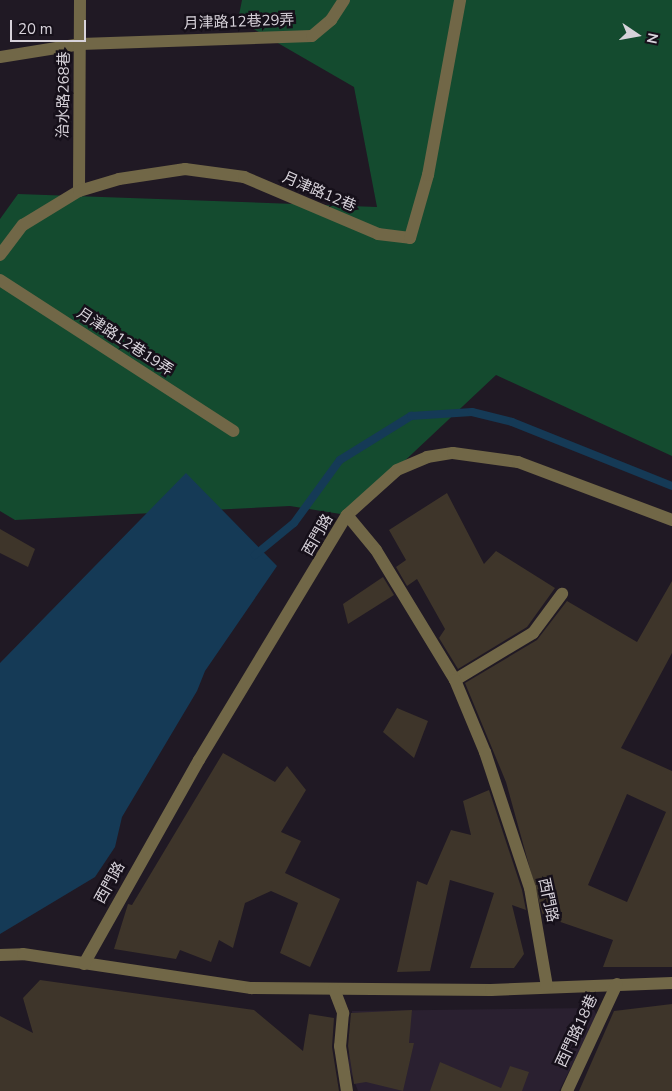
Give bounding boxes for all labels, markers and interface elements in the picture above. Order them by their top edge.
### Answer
scale bar [12,10,89,42]
north arrow [612,10,662,60]
street label: 月津路12巷29弄 [183,11,295,33]
text: 20 m [18,19,53,39]
text: N [642,31,663,45]
street label: 治水路268巷 [54,51,74,139]
street label: 月津路12巷 [280,168,358,216]
street label: 月津路12巷19弄 [74,304,176,380]
street label: 西門路 [299,511,337,559]
street label: 西門路 [91,859,129,907]
street label: 西門路 [535,876,561,924]
street label: 西門路18巷 [552,992,602,1070]

